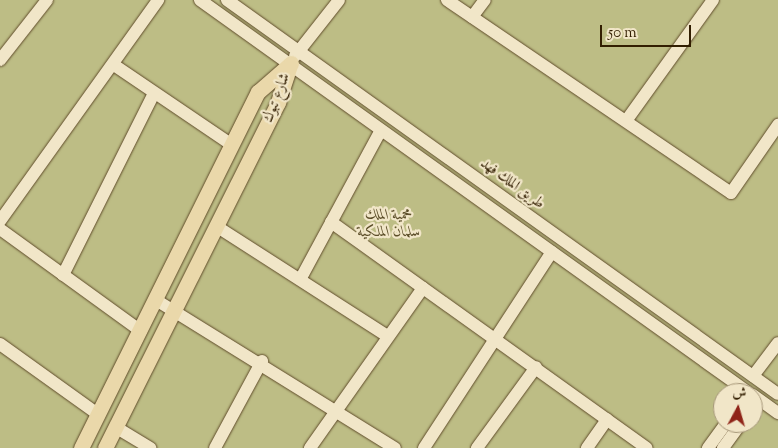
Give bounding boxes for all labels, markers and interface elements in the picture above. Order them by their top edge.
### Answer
scale bar [603,15,694,47]
text: 50 m [608,23,637,44]
street label: شارع تبوك [259,71,295,125]
street label: طريق الملك فهد [476,155,548,213]
park label: محمية الملك سلمان الملكية [357,206,421,241]
north arrow [713,383,763,433]
text: ش [732,383,747,405]

